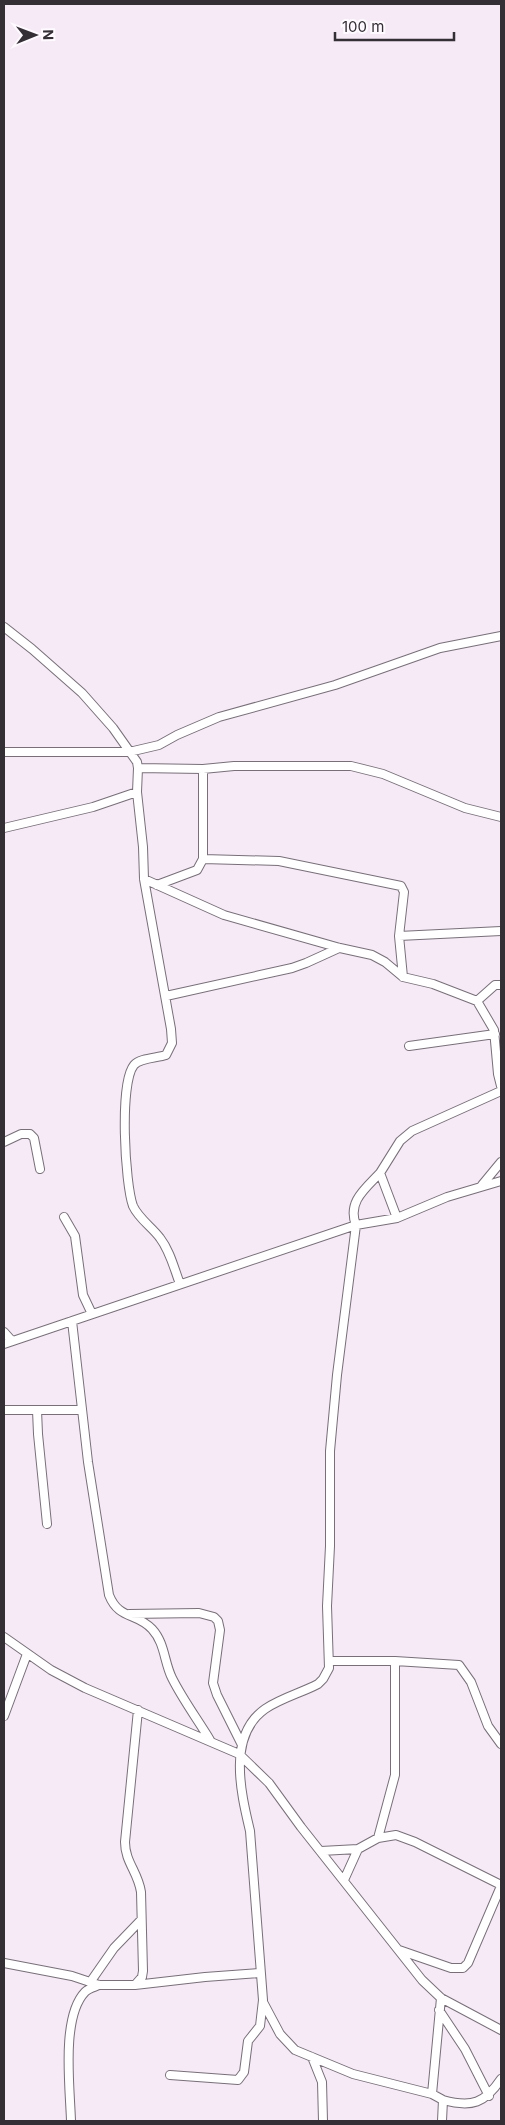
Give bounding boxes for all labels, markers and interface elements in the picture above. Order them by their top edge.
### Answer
north arrow [10,10,60,60]
scale bar [335,10,454,42]
text: 100 m [342,17,384,36]
text: N [40,29,57,40]

